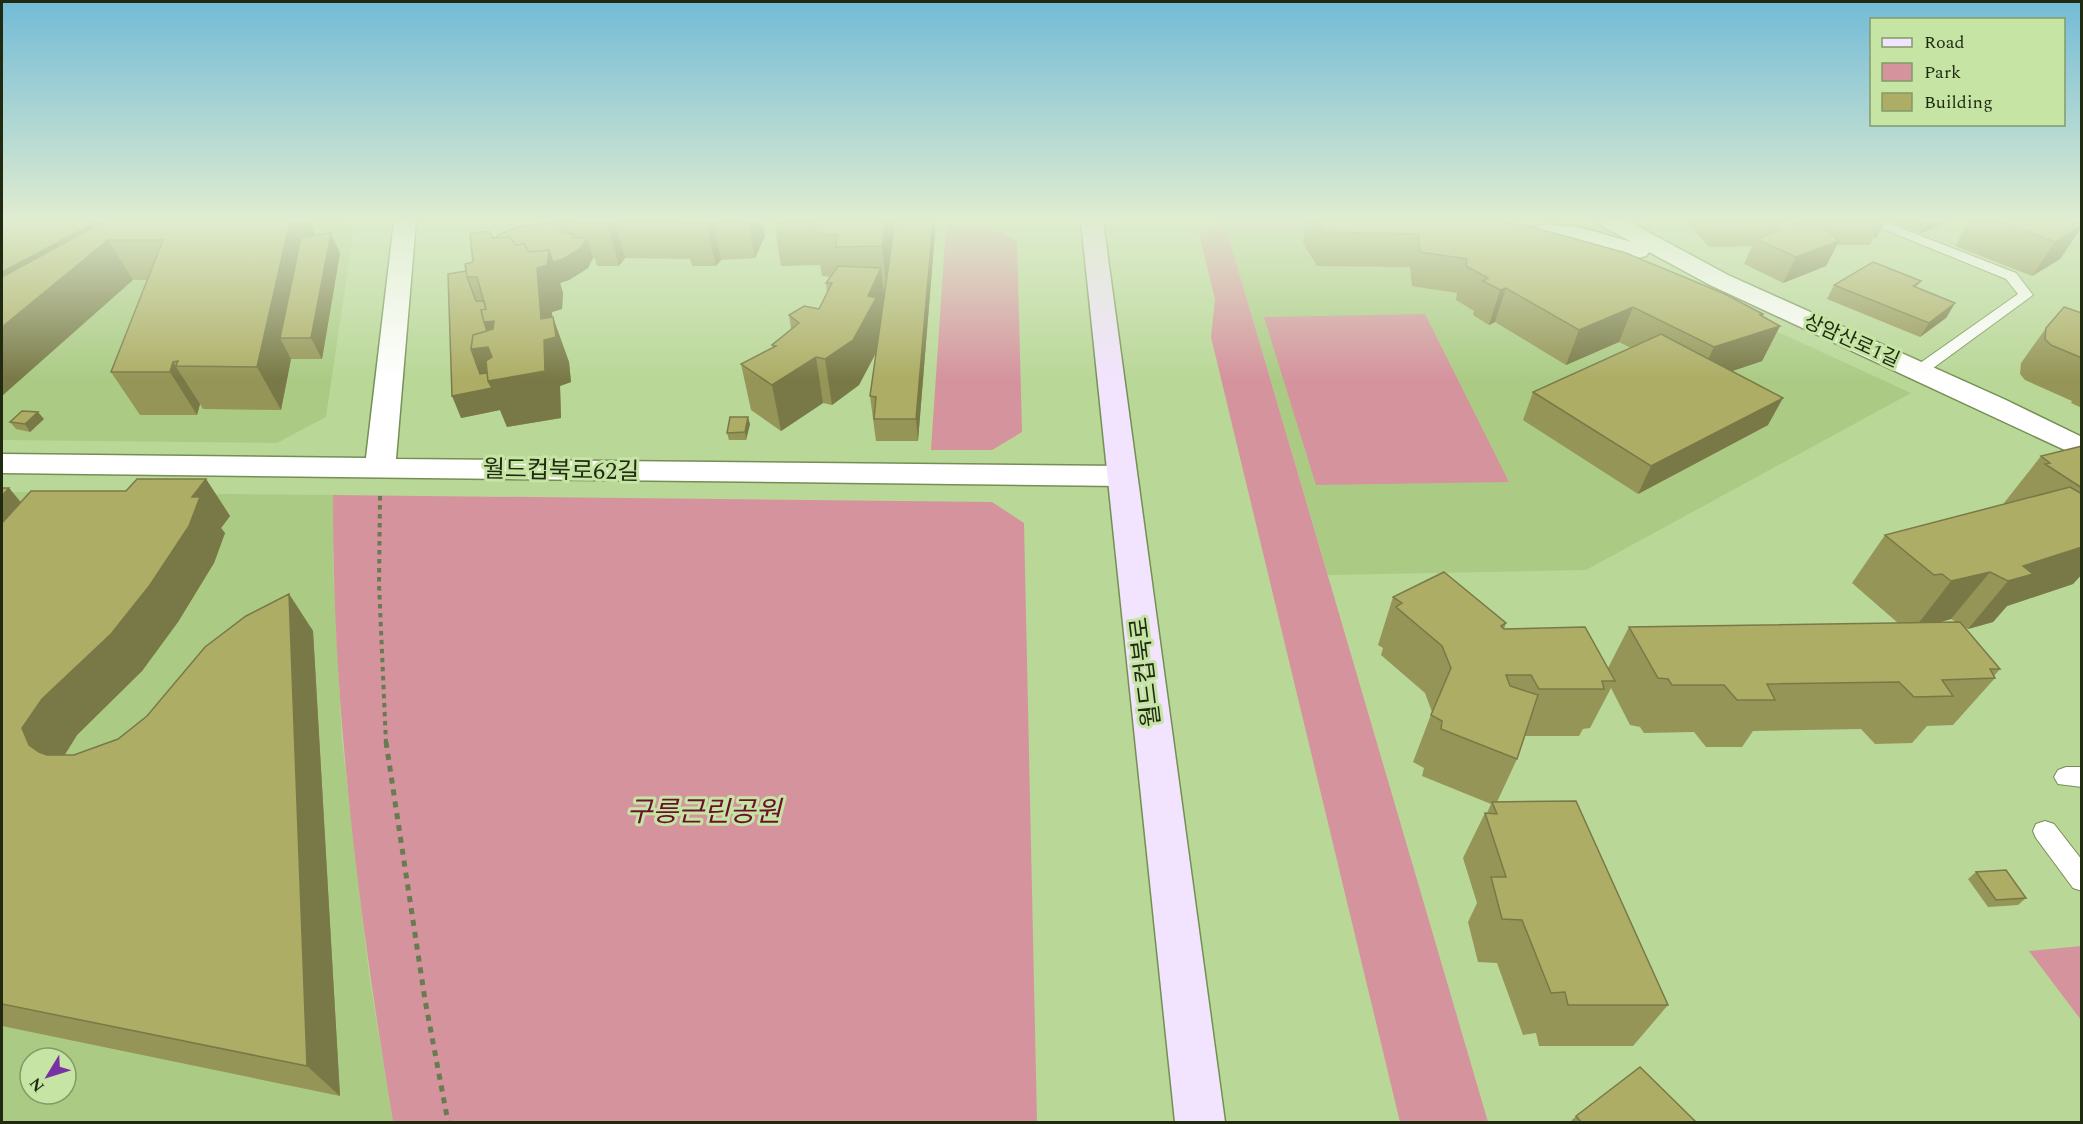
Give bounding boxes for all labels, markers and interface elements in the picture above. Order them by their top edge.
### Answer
legend [1870,18,2065,126]
text: Road [1924,29,1965,56]
text: Park [1924,59,1961,86]
text: Building [1924,89,1993,116]
street label: 상암산로1길 [1799,306,1904,375]
street label: 월드컵북로62길 [482,452,640,490]
street label: 월드컵북로 [1121,615,1171,729]
park label: 구릉근린공원 [627,791,784,834]
north arrow [18,1046,78,1106]
text: N [23,1072,50,1097]

